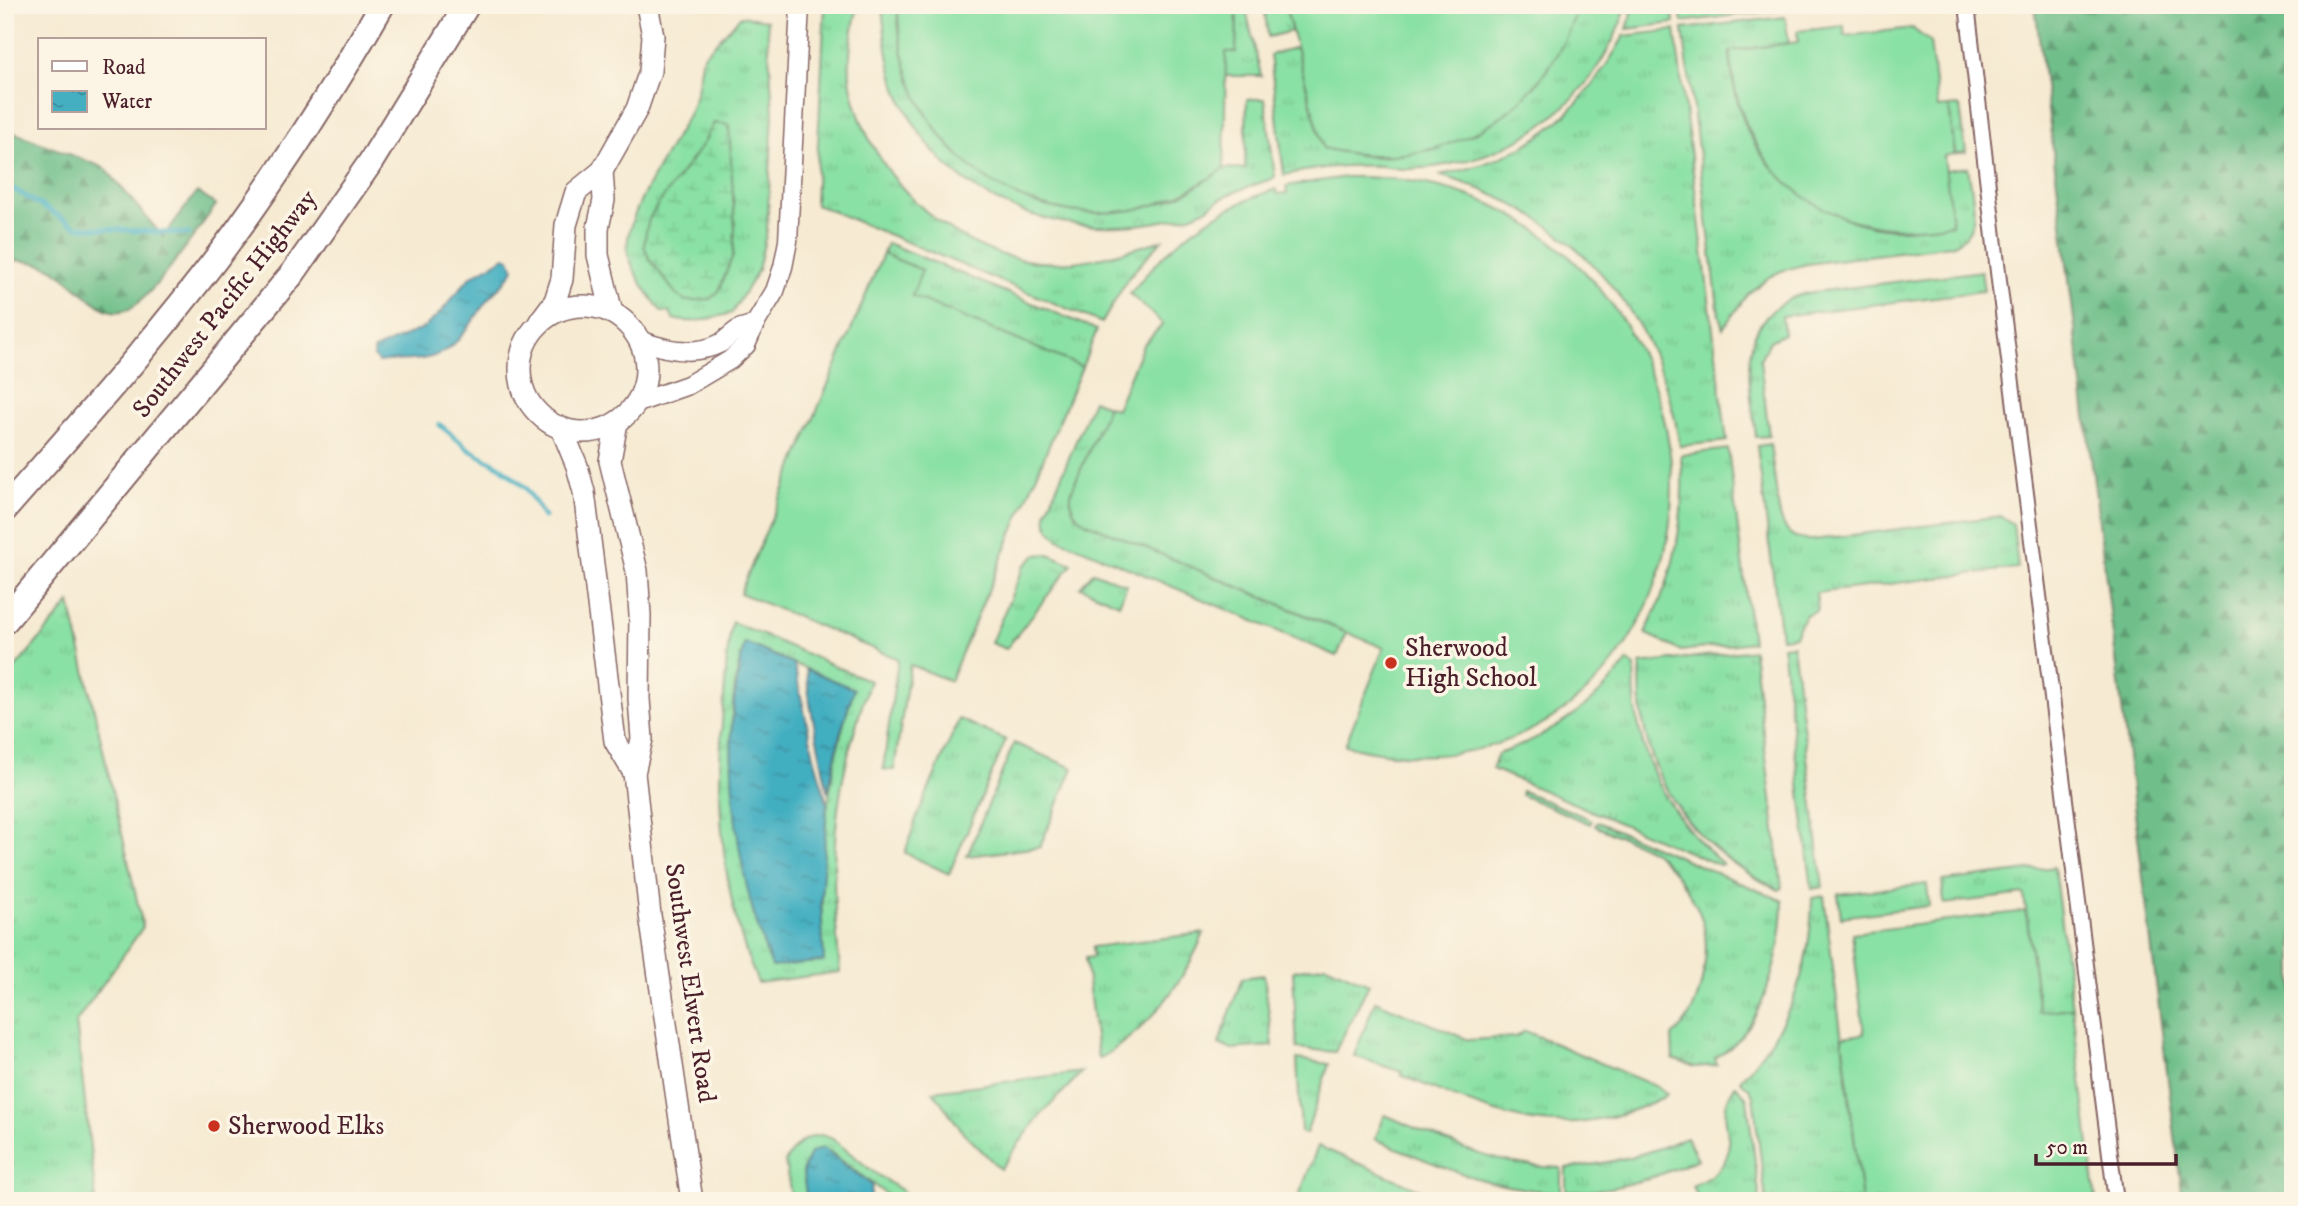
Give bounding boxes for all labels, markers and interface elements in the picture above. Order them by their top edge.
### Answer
legend [38,38,266,130]
text: Road [102,55,146,81]
text: Water [101,89,152,115]
street label: Southwest Pacific Highway [126,183,325,425]
place label: Sherwood High School [1405,632,1537,695]
marker: Sherwood High School [1383,655,1399,671]
street label: Southwest Elwert Road [657,861,723,1105]
place label: Sherwood Elks [228,1110,384,1143]
marker: Sherwood Elks [206,1118,222,1134]
scale bar [2036,1122,2176,1166]
text: 50 m [2046,1135,2088,1161]

